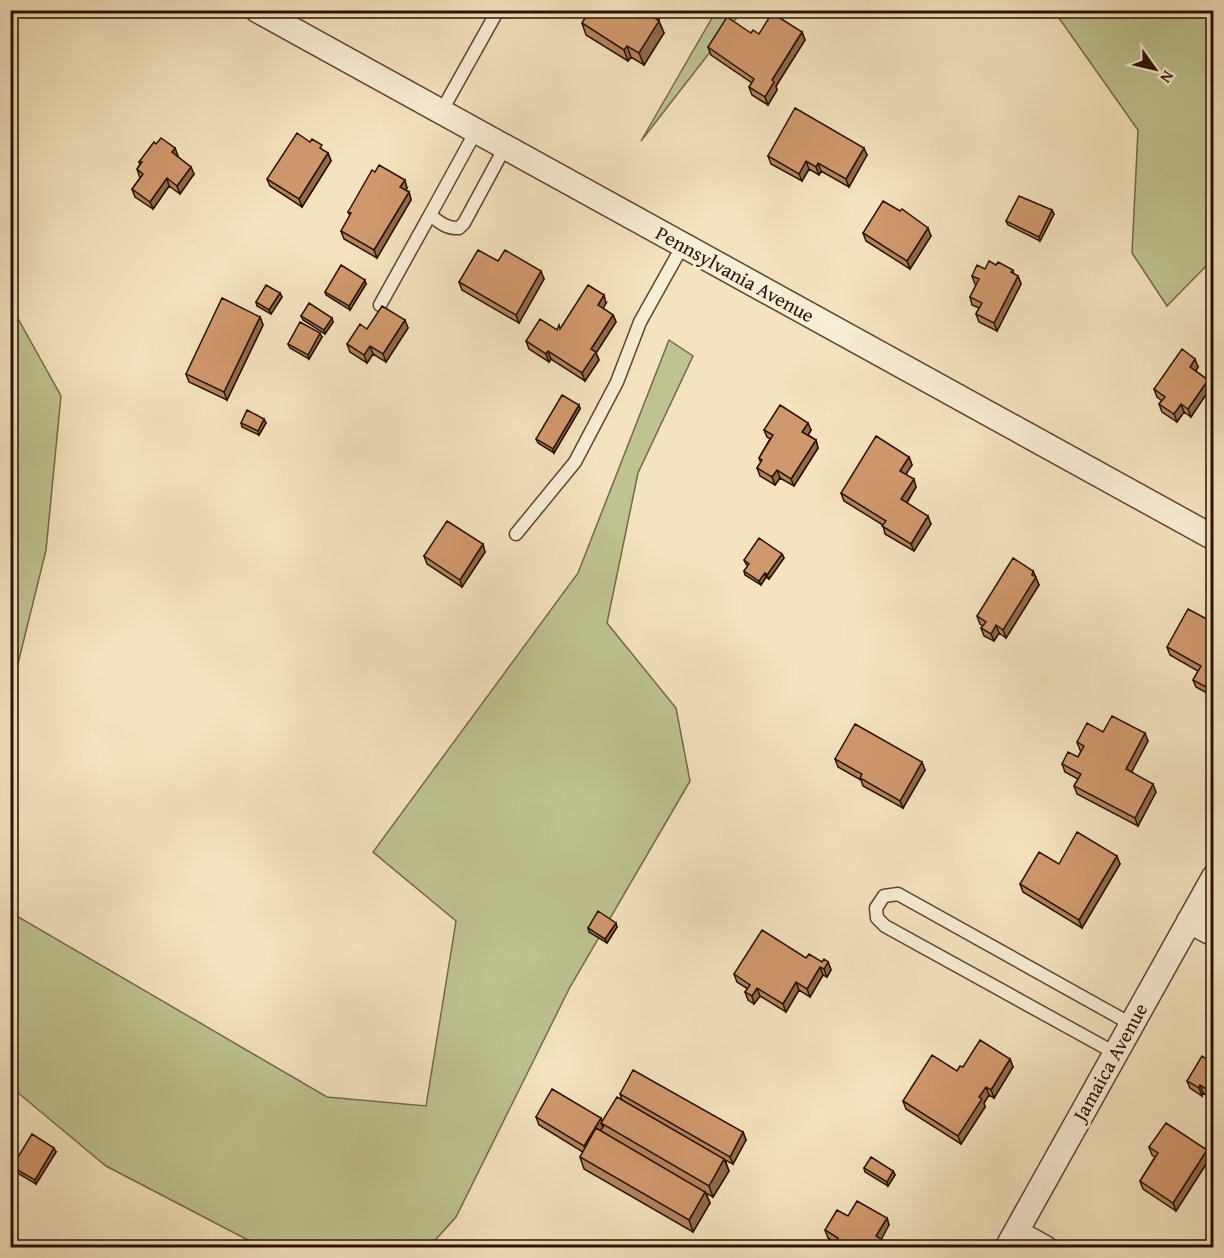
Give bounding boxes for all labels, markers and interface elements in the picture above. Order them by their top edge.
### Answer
north arrow [1125,39,1185,99]
text: N [1154,66,1180,89]
street label: Pennsylvania Avenue [651,218,820,329]
street label: Jamaica Avenue [1064,997,1154,1129]

